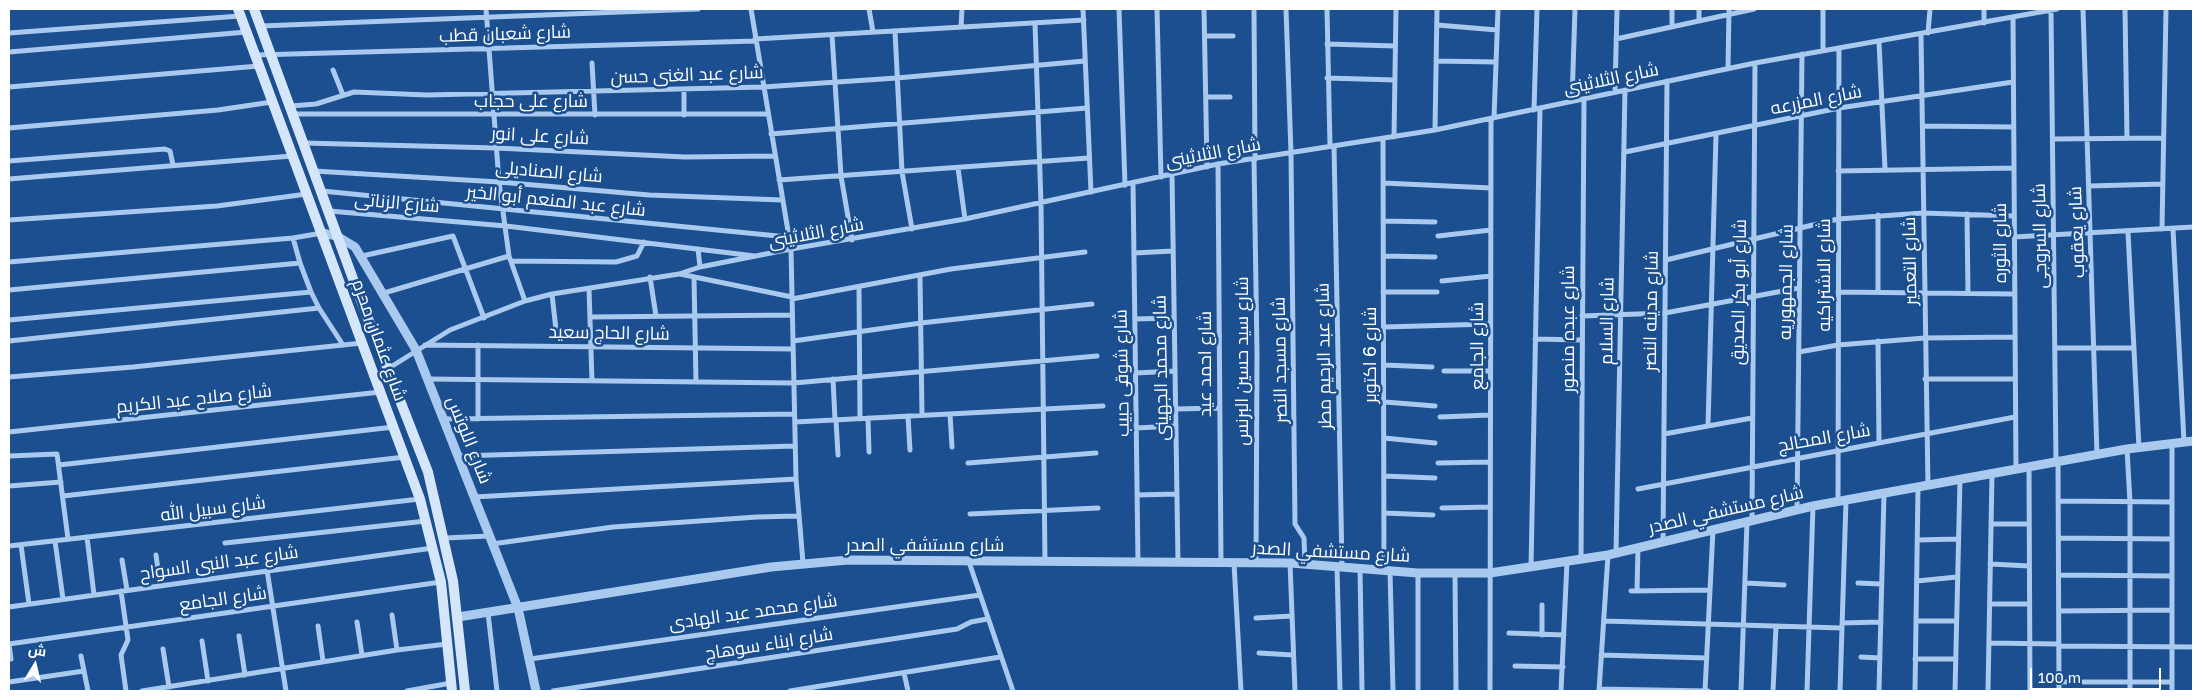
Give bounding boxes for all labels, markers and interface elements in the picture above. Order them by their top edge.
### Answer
street label: شارع شعبان قطب [439,21,571,47]
street label: شارع الثلاثينى [1561,58,1661,100]
street label: شارع عبد الغنى حسن [610,62,764,88]
street label: شارع المزرعه [1769,81,1863,119]
street label: شارع على حجاب [474,90,588,112]
street label: شارع على انور [490,123,590,149]
street label: شارع الثلاثينى [1164,133,1262,173]
street label: شارع الصناديلى [494,157,604,187]
street label: شارع عبد المنعم أبو الخير [465,181,647,221]
street label: شارع السروجى [2028,183,2052,289]
street label: شارع يعقوب [2065,186,2089,278]
street label: شارع الزناتى [354,189,440,217]
street label: شارع الثوره [1989,203,2011,283]
street label: شارع الثلاثينى [767,213,865,253]
street label: شارع التعمير [1898,216,1922,306]
street label: شارع الاشتراكيه [1813,218,1835,332]
street label: شارع أبو بكر الصديق [1727,219,1751,365]
street label: شارع الجمهوريه [1774,224,1798,340]
street label: شارع مدينه النصر [1639,250,1663,372]
street label: شارع عبده منصور [1557,265,1579,393]
street label: شارع عثمان محرم [347,276,411,404]
street label: شارع سيد حسين البرنس [1231,276,1253,446]
street label: شارع السلام [1595,277,1619,365]
street label: شارع عبد الرحيم مطر [1312,282,1336,430]
street label: شارع محمد الجهينى [1149,295,1173,441]
street label: شارع مسجد النصر [1268,297,1292,423]
street label: شارع الجامع [1466,302,1488,390]
street label: شارع 6 اكتوبر [1359,307,1381,403]
street label: شارع شوقى حبيب [1110,309,1134,437]
street label: شارع احمد عيد [1194,311,1216,417]
street label: شارع الحاج سعيد [548,321,670,345]
street label: شارع صلاح عبد الكريم [115,380,273,418]
street label: شارع اللوتس [442,393,496,487]
street label: شارع المحالج [1776,419,1872,457]
street label: شارع مستشفي الصدر [1646,482,1806,538]
street label: شارع سبيل الله [159,492,267,526]
street label: شارع مستشفي الصدر [846,534,1004,556]
street label: شارع مستشفي الصدر [1251,537,1411,567]
street label: شارع عبد النبى السواح [138,541,300,585]
street label: شارع الجامع [178,582,268,616]
street label: شارع محمد عبد الهادى [667,589,839,635]
street label: شارع ابناء سوهاج [703,623,835,665]
north arrow [10,640,60,690]
text: ش [27,640,48,659]
scale bar [2032,658,2163,690]
text: 100 m [2038,668,2081,686]

